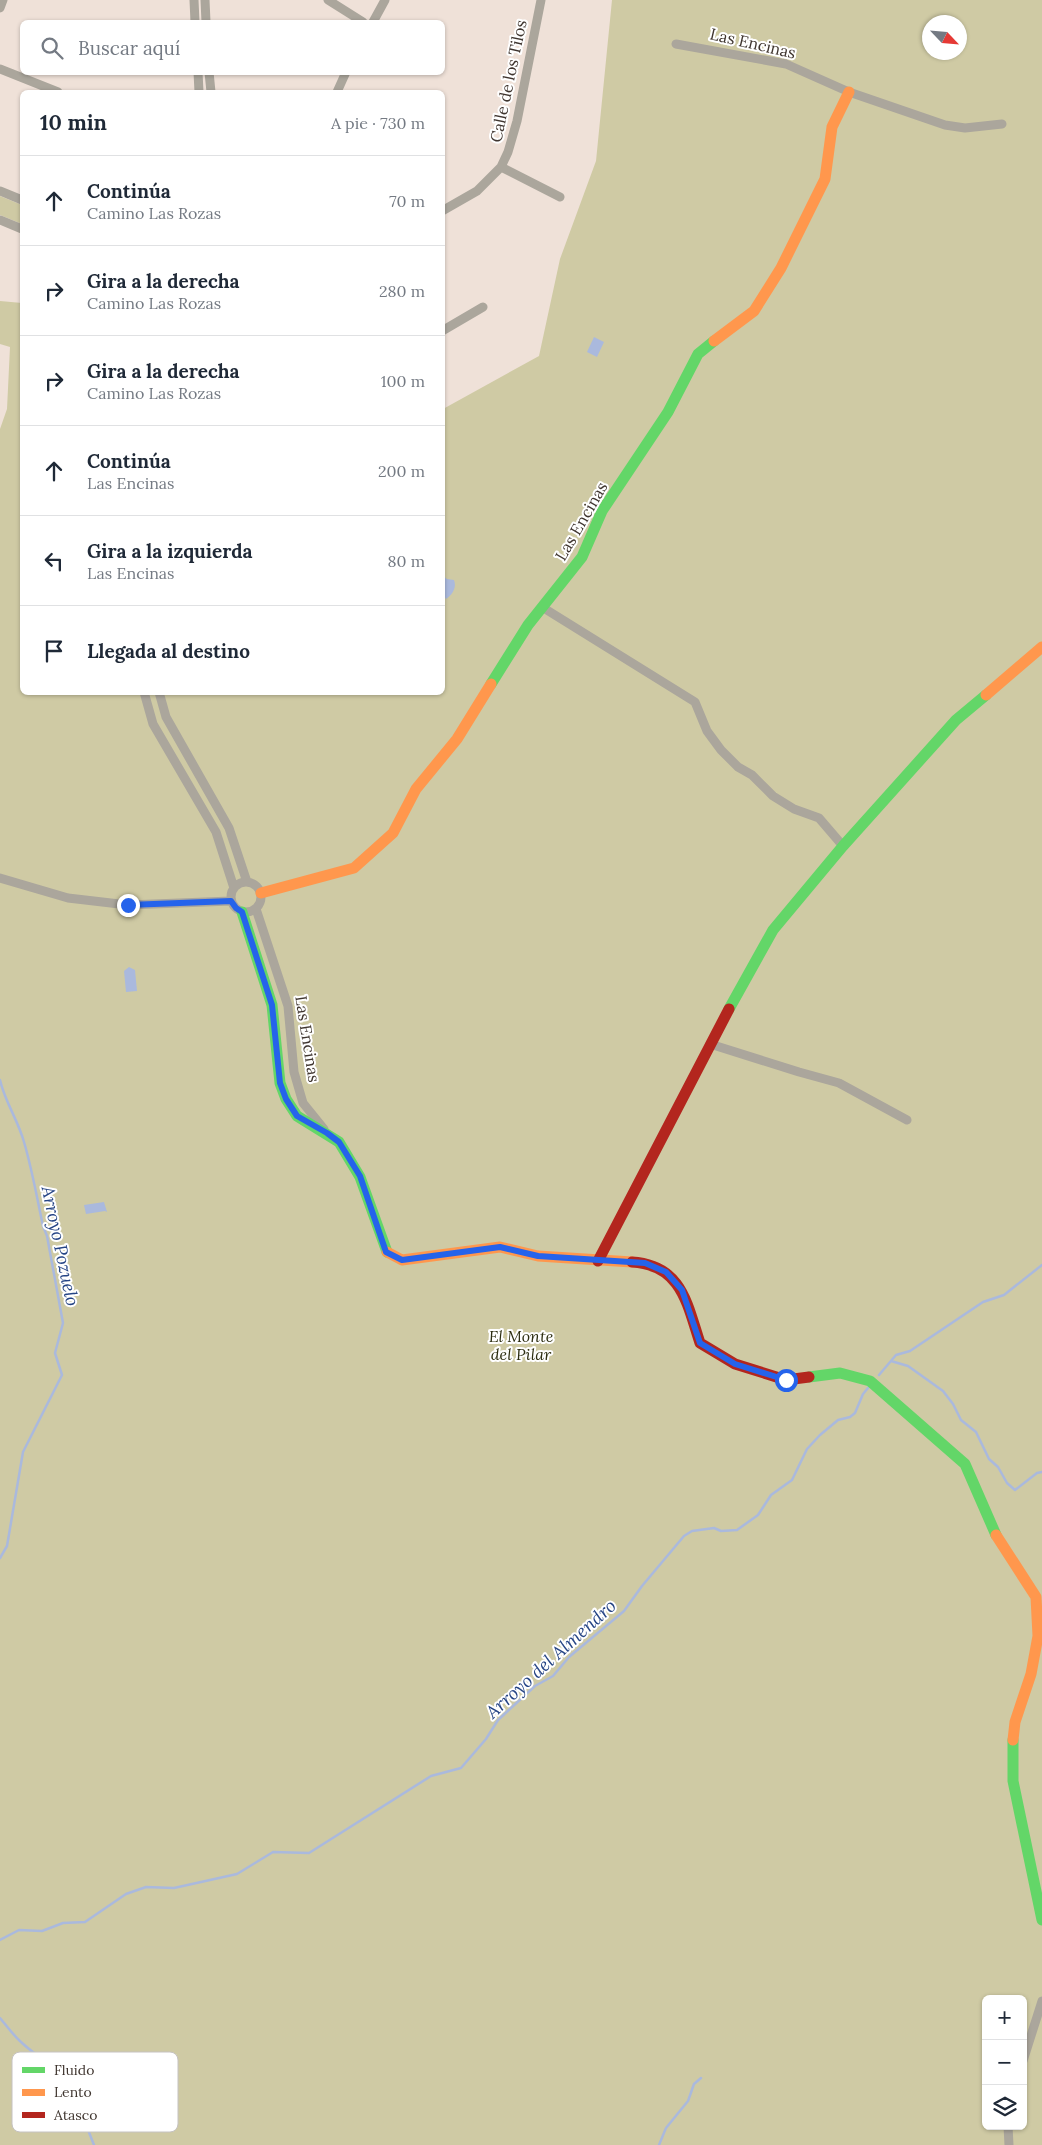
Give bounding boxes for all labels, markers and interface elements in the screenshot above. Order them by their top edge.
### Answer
north arrow [922,15,967,60]
street label: Calle de los Tilos [485,18,531,144]
search box [20,20,445,75]
street label: Las Encinas [708,23,798,63]
icon: search [38,34,66,62]
text: Buscar aquí [78,36,180,60]
text: 10 min [40,109,107,136]
text: A pie · 730 m [331,113,425,133]
text: Continúa [87,179,171,203]
icon: ahead [40,187,68,215]
text: 70 m [389,191,425,211]
text: Camino Las Rozas [87,203,221,223]
text: Gira a la derecha [87,269,240,293]
icon: right [40,277,68,305]
text: 280 m [379,281,425,301]
text: Camino Las Rozas [87,293,221,313]
text: Gira a la derecha [87,359,240,383]
icon: right [40,367,68,395]
text: 100 m [381,371,425,391]
text: Camino Las Rozas [87,383,221,403]
text: Continúa [87,449,171,473]
icon: ahead [40,457,68,485]
text: 200 m [378,461,425,481]
text: Las Encinas [87,473,175,493]
street label: Las Encinas [550,478,612,564]
text: Gira a la izquierda [87,539,253,563]
icon: left [40,547,68,575]
text: 80 m [388,551,425,571]
text: Las Encinas [87,563,175,583]
icon: arrive [40,637,68,665]
text: Llegada al destino [87,639,250,663]
route end [117,894,140,917]
street label: Las Encinas [291,994,325,1084]
water label: Arroyo Pozuelo [36,1183,84,1308]
park label: El Monte del Pilar [489,1326,554,1364]
route start [775,1369,798,1392]
water label: Arroyo del Almendro [480,1594,621,1724]
map controls [982,1995,1027,2130]
button: + [982,1995,1027,2040]
button: − [982,2040,1027,2085]
legend [12,2052,178,2132]
text: Fluido [54,2061,94,2079]
text: Lento [54,2083,92,2101]
button: layers [982,2085,1027,2130]
text: Atasco [53,2106,97,2124]

